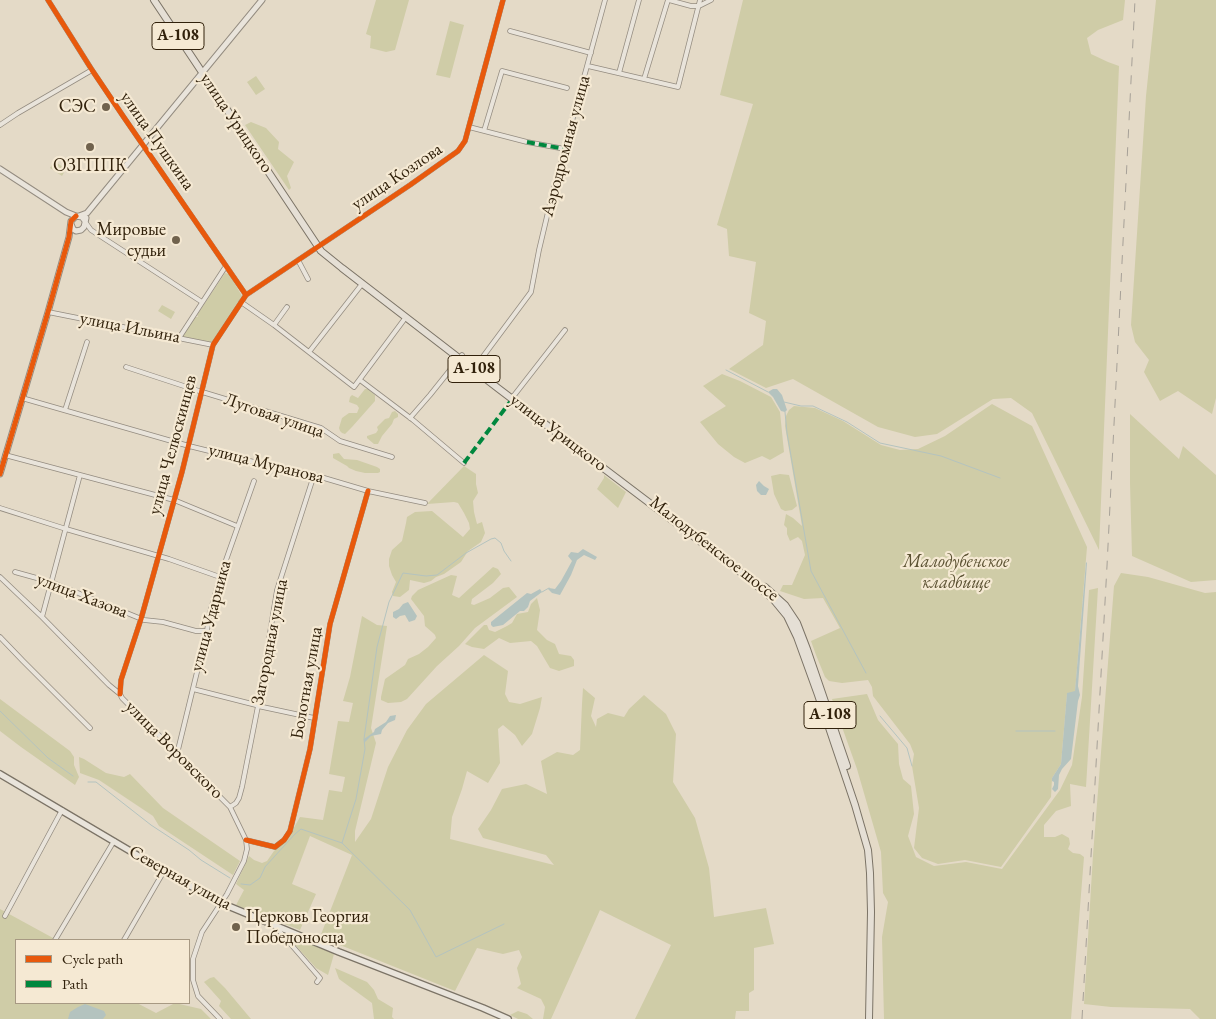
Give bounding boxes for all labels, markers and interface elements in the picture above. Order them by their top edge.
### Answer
road number: А-108 [152,22,204,50]
street label: улица Урицкого [195,69,277,177]
street label: Аэродромная улица [537,73,595,219]
street label: улица Пушкина [115,87,199,195]
place label: СЭС [59,96,96,118]
marker: СЭС [100,101,112,113]
street label: улица Козлова [348,139,446,215]
marker: ОЗГППК [84,141,96,153]
place label: ОЗГППК [53,155,127,177]
place label: Мировые судьи [96,219,166,262]
marker: Мировые судьи [170,234,182,246]
street label: улица Ильина [78,308,182,348]
road number: А-108 [448,356,500,382]
street label: улица Челюскинцев [144,373,202,517]
street label: Луговая улица [221,389,327,443]
street label: улица Урицкого [505,389,611,477]
street label: улица Муранова [206,439,326,489]
street label: Малодубенское шоссе [645,492,783,606]
park label: Малодубенское кладбище [903,551,1009,594]
street label: улица Ударника [186,558,236,674]
street label: улица Хазова [33,569,131,623]
street label: Загородная улица [247,577,293,707]
street label: Болотная улица [286,625,328,741]
street label: улица Воровского [120,696,228,804]
road number: А-108 [804,702,856,728]
street label: Северная улица [125,841,235,915]
place label: Церковь Георгия Победоносца [246,906,369,949]
marker: Церковь Георгия Победоносца [230,921,242,933]
legend [15,939,190,1004]
text: Cycle path [62,949,123,968]
text: Path [62,974,88,993]

